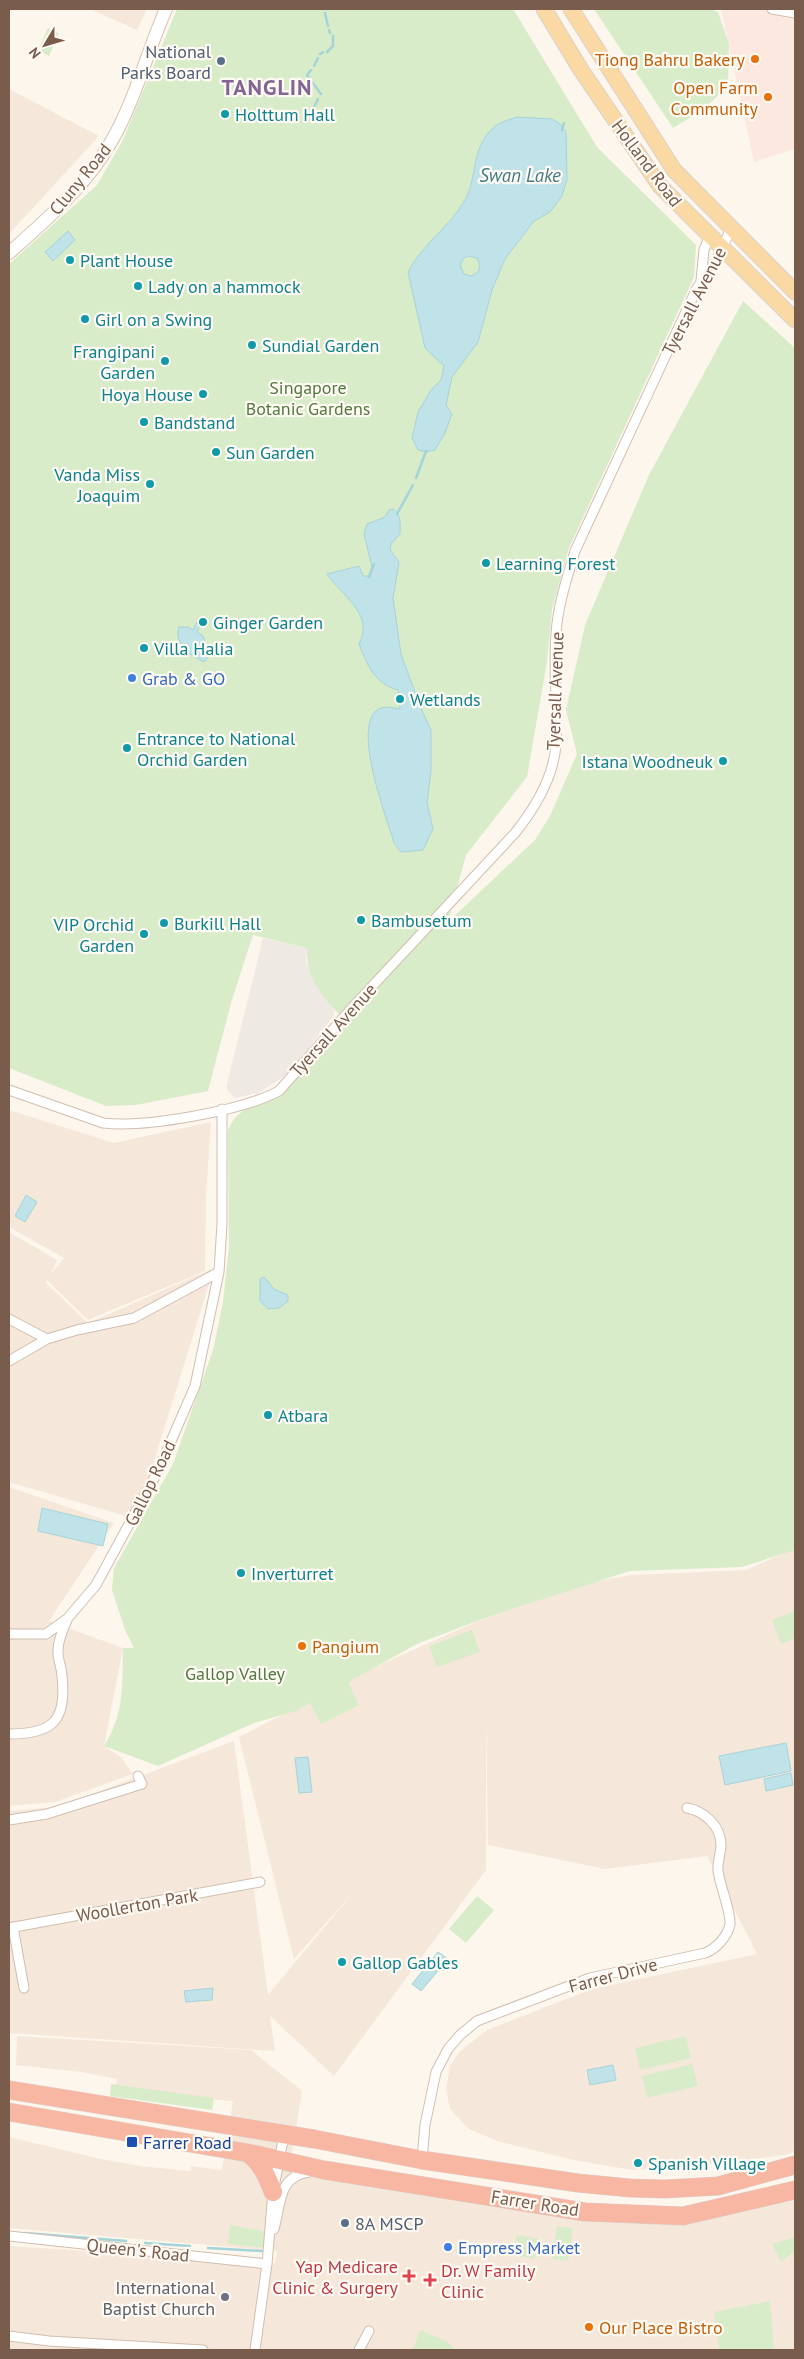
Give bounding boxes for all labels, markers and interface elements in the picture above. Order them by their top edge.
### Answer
north arrow [20,20,70,70]
place label: National Parks Board [121,40,212,84]
text: N [25,44,45,62]
place label: Tiong Bahru Bakery [595,48,746,71]
marker: Tiong Bahru Bakery [749,53,761,65]
marker: National Parks Board [215,55,227,67]
district label: TANGLIN [222,73,312,101]
place label: Open Farm Community [671,76,759,120]
marker: Open Farm Community [762,91,774,103]
place label: Holttum Hall [235,103,336,126]
marker: Holttum Hall [219,108,231,120]
street label: Holland Road [607,115,687,211]
street label: Cluny Road [44,138,116,220]
water label: Swan Lake [479,163,561,187]
street label: Tyersall Avenue [657,243,731,359]
place label: Plant House [80,249,173,272]
marker: Plant House [64,254,76,266]
place label: Lady on a hammock [148,275,301,298]
marker: Lady on a hammock [132,280,144,292]
place label: Girl on a Swing [95,308,212,331]
marker: Girl on a Swing [79,313,91,325]
place label: Sundial Garden [262,334,379,357]
marker: Sundial Garden [246,339,258,351]
place label: Frangipani Garden [73,340,155,384]
marker: Frangipani Garden [159,355,171,367]
park label: Singapore Botanic Gardens [246,376,370,420]
place label: Hoya House [101,383,193,406]
marker: Hoya House [197,388,209,400]
place label: Bandstand [154,411,235,434]
marker: Bandstand [138,416,150,428]
place label: Sun Garden [226,441,315,464]
marker: Sun Garden [210,446,222,458]
place label: Vanda Miss Joaquim [53,463,140,507]
marker: Vanda Miss Joaquim [144,478,156,490]
place label: Learning Forest [496,552,615,575]
marker: Learning Forest [480,557,492,569]
place label: Ginger Garden [213,611,323,634]
marker: Ginger Garden [197,616,209,628]
street label: Tyersall Avenue [541,631,569,751]
place label: Villa Halia [153,637,233,660]
marker: Villa Halia [138,642,150,654]
place label: Grab & GO [142,667,225,690]
marker: Grab & GO [126,672,138,684]
place label: Wetlands [410,688,481,711]
marker: Wetlands [394,693,406,705]
place label: Entrance to National Orchid Garden [137,727,296,771]
marker: Entrance to National Orchid Garden [121,742,133,754]
place label: Istana Woodneuk [581,750,713,773]
marker: Istana Woodneuk [717,755,729,767]
place label: Bambusetum [371,909,472,932]
place label: Burkill Hall [174,912,261,935]
place label: VIP Orchid Garden [52,913,134,957]
marker: Bambusetum [355,914,367,926]
marker: Burkill Hall [158,917,170,929]
marker: VIP Orchid Garden [138,928,150,940]
street label: Tyersall Avenue [285,978,381,1082]
place label: Atbara [278,1404,328,1427]
marker: Atbara [262,1409,274,1421]
street label: Gallop Road [119,1436,181,1530]
place label: Inverturret [251,1562,334,1585]
marker: Inverturret [235,1567,247,1579]
place label: Pangium [312,1635,379,1658]
marker: Pangium [296,1640,308,1652]
park label: Gallop Valley [185,1662,286,1685]
street label: Woollerton Park [74,1883,200,1927]
place label: Gallop Gables [352,1951,458,1974]
street label: Farrer Drive [566,1952,660,1998]
marker: Gallop Gables [336,1956,348,1968]
place label: Farrer Road [143,2131,232,2154]
marker: Farrer Road [125,2135,139,2149]
place label: Spanish Village [648,2152,766,2175]
marker: Spanish Village [632,2157,644,2169]
street label: Farrer Road [489,2185,581,2221]
place label: 8A MSCP [355,2212,424,2235]
marker: 8A MSCP [339,2217,351,2229]
street label: Queen's Road [85,2233,191,2267]
place label: Empress Market [458,2236,580,2259]
marker: Empress Market [442,2241,454,2253]
place label: Yap Medicare Clinic & Surgery [272,2255,399,2299]
place label: Dr. W Family Clinic [441,2259,536,2303]
marker: Yap Medicare Clinic & Surgery [402,2269,416,2283]
marker: Dr. W Family Clinic [423,2273,437,2287]
place label: International Baptist Church [103,2276,216,2320]
marker: International Baptist Church [219,2291,231,2303]
place label: Our Place Bistro [599,2316,723,2339]
marker: Our Place Bistro [583,2321,595,2333]

